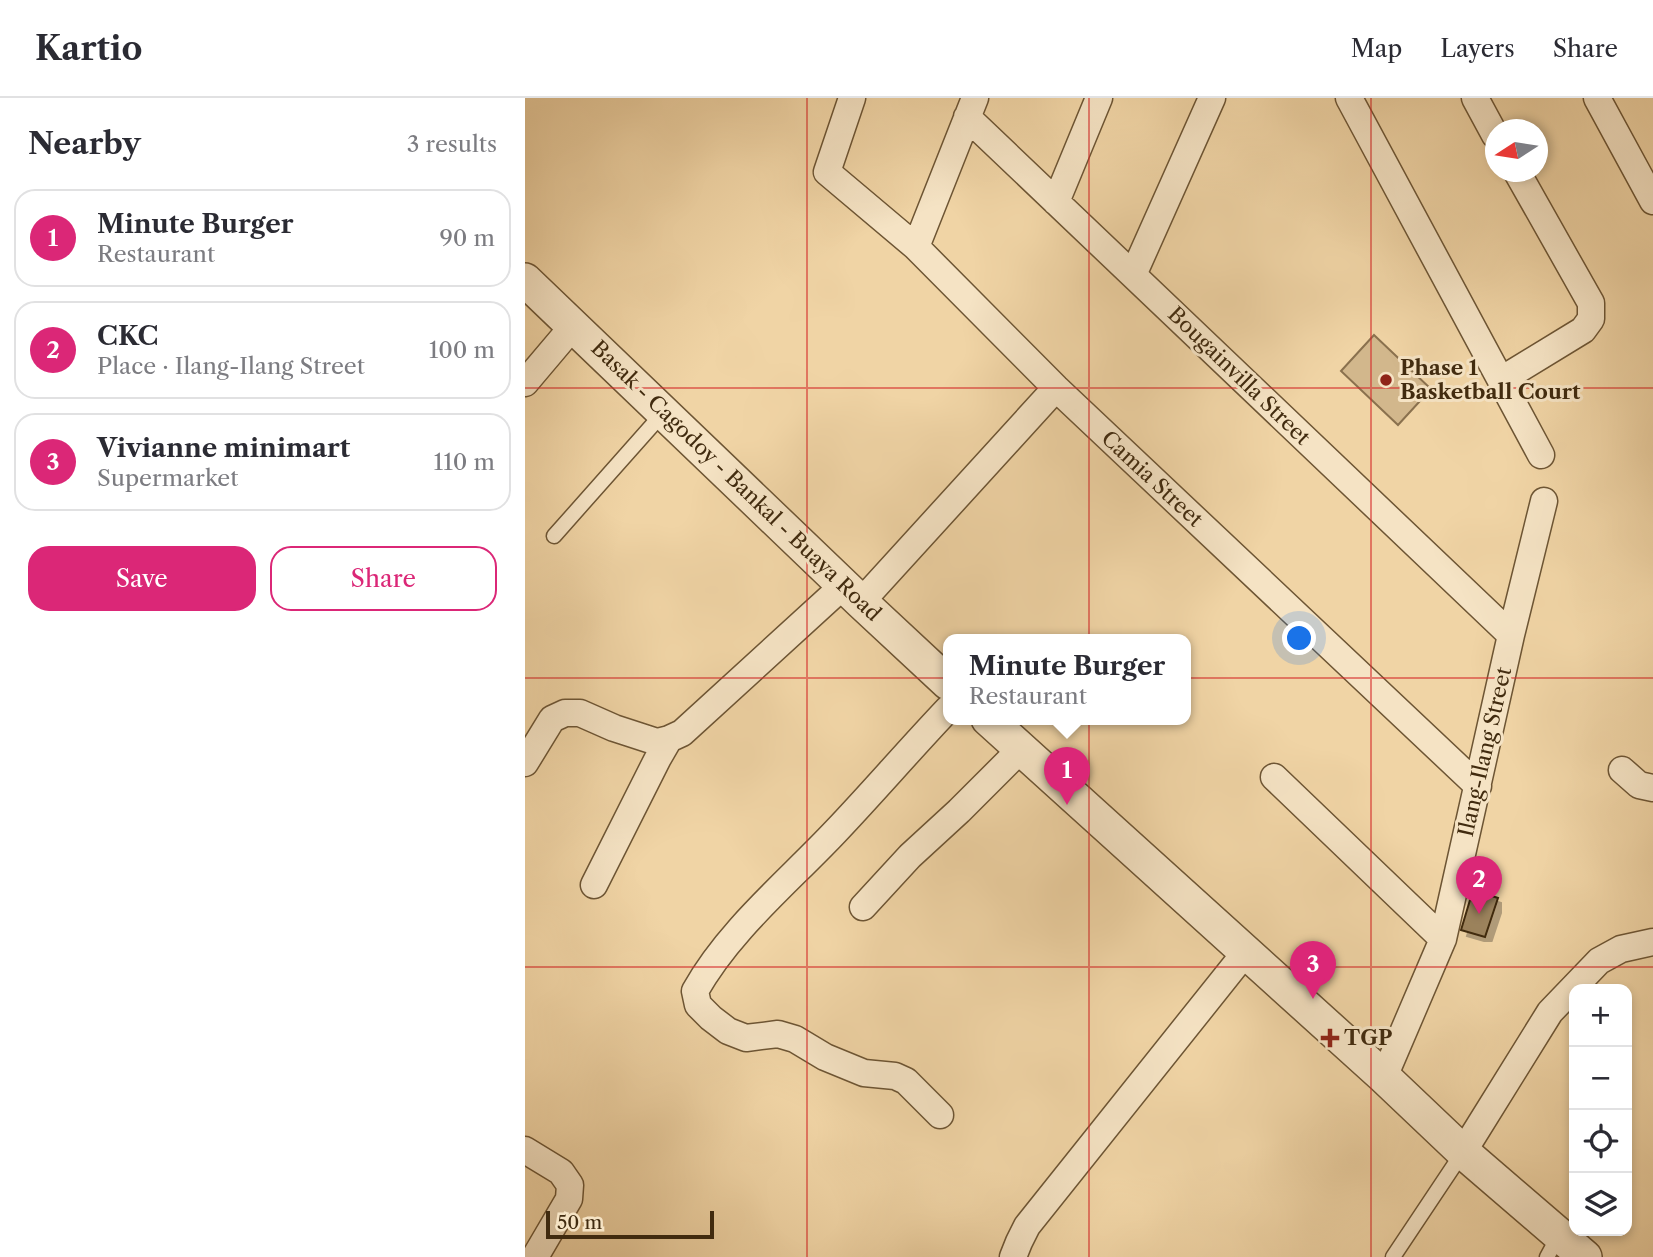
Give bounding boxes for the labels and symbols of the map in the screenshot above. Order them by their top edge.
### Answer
north arrow [1485,119,1548,182]
street label: Bougainvilla Street [1163,301,1316,450]
street label: Basak - Cagodoy - Bankal - Buaya Road [586,335,886,626]
place label: Phase 1 Basketball Court [1400,355,1581,404]
marker: Phase 1 Basketball Court [1378,372,1394,388]
street label: Camia Street [1097,425,1209,532]
your location [1282,621,1316,655]
street label: Ilang-Ilang Street [1453,664,1516,839]
pin: 1 [1044,747,1090,805]
pin: 2 [1456,856,1502,914]
pin: 3 [1290,941,1336,999]
place label: TGP [1344,1025,1392,1050]
marker: TGP [1322,1030,1338,1046]
scale bar [546,1208,714,1240]

